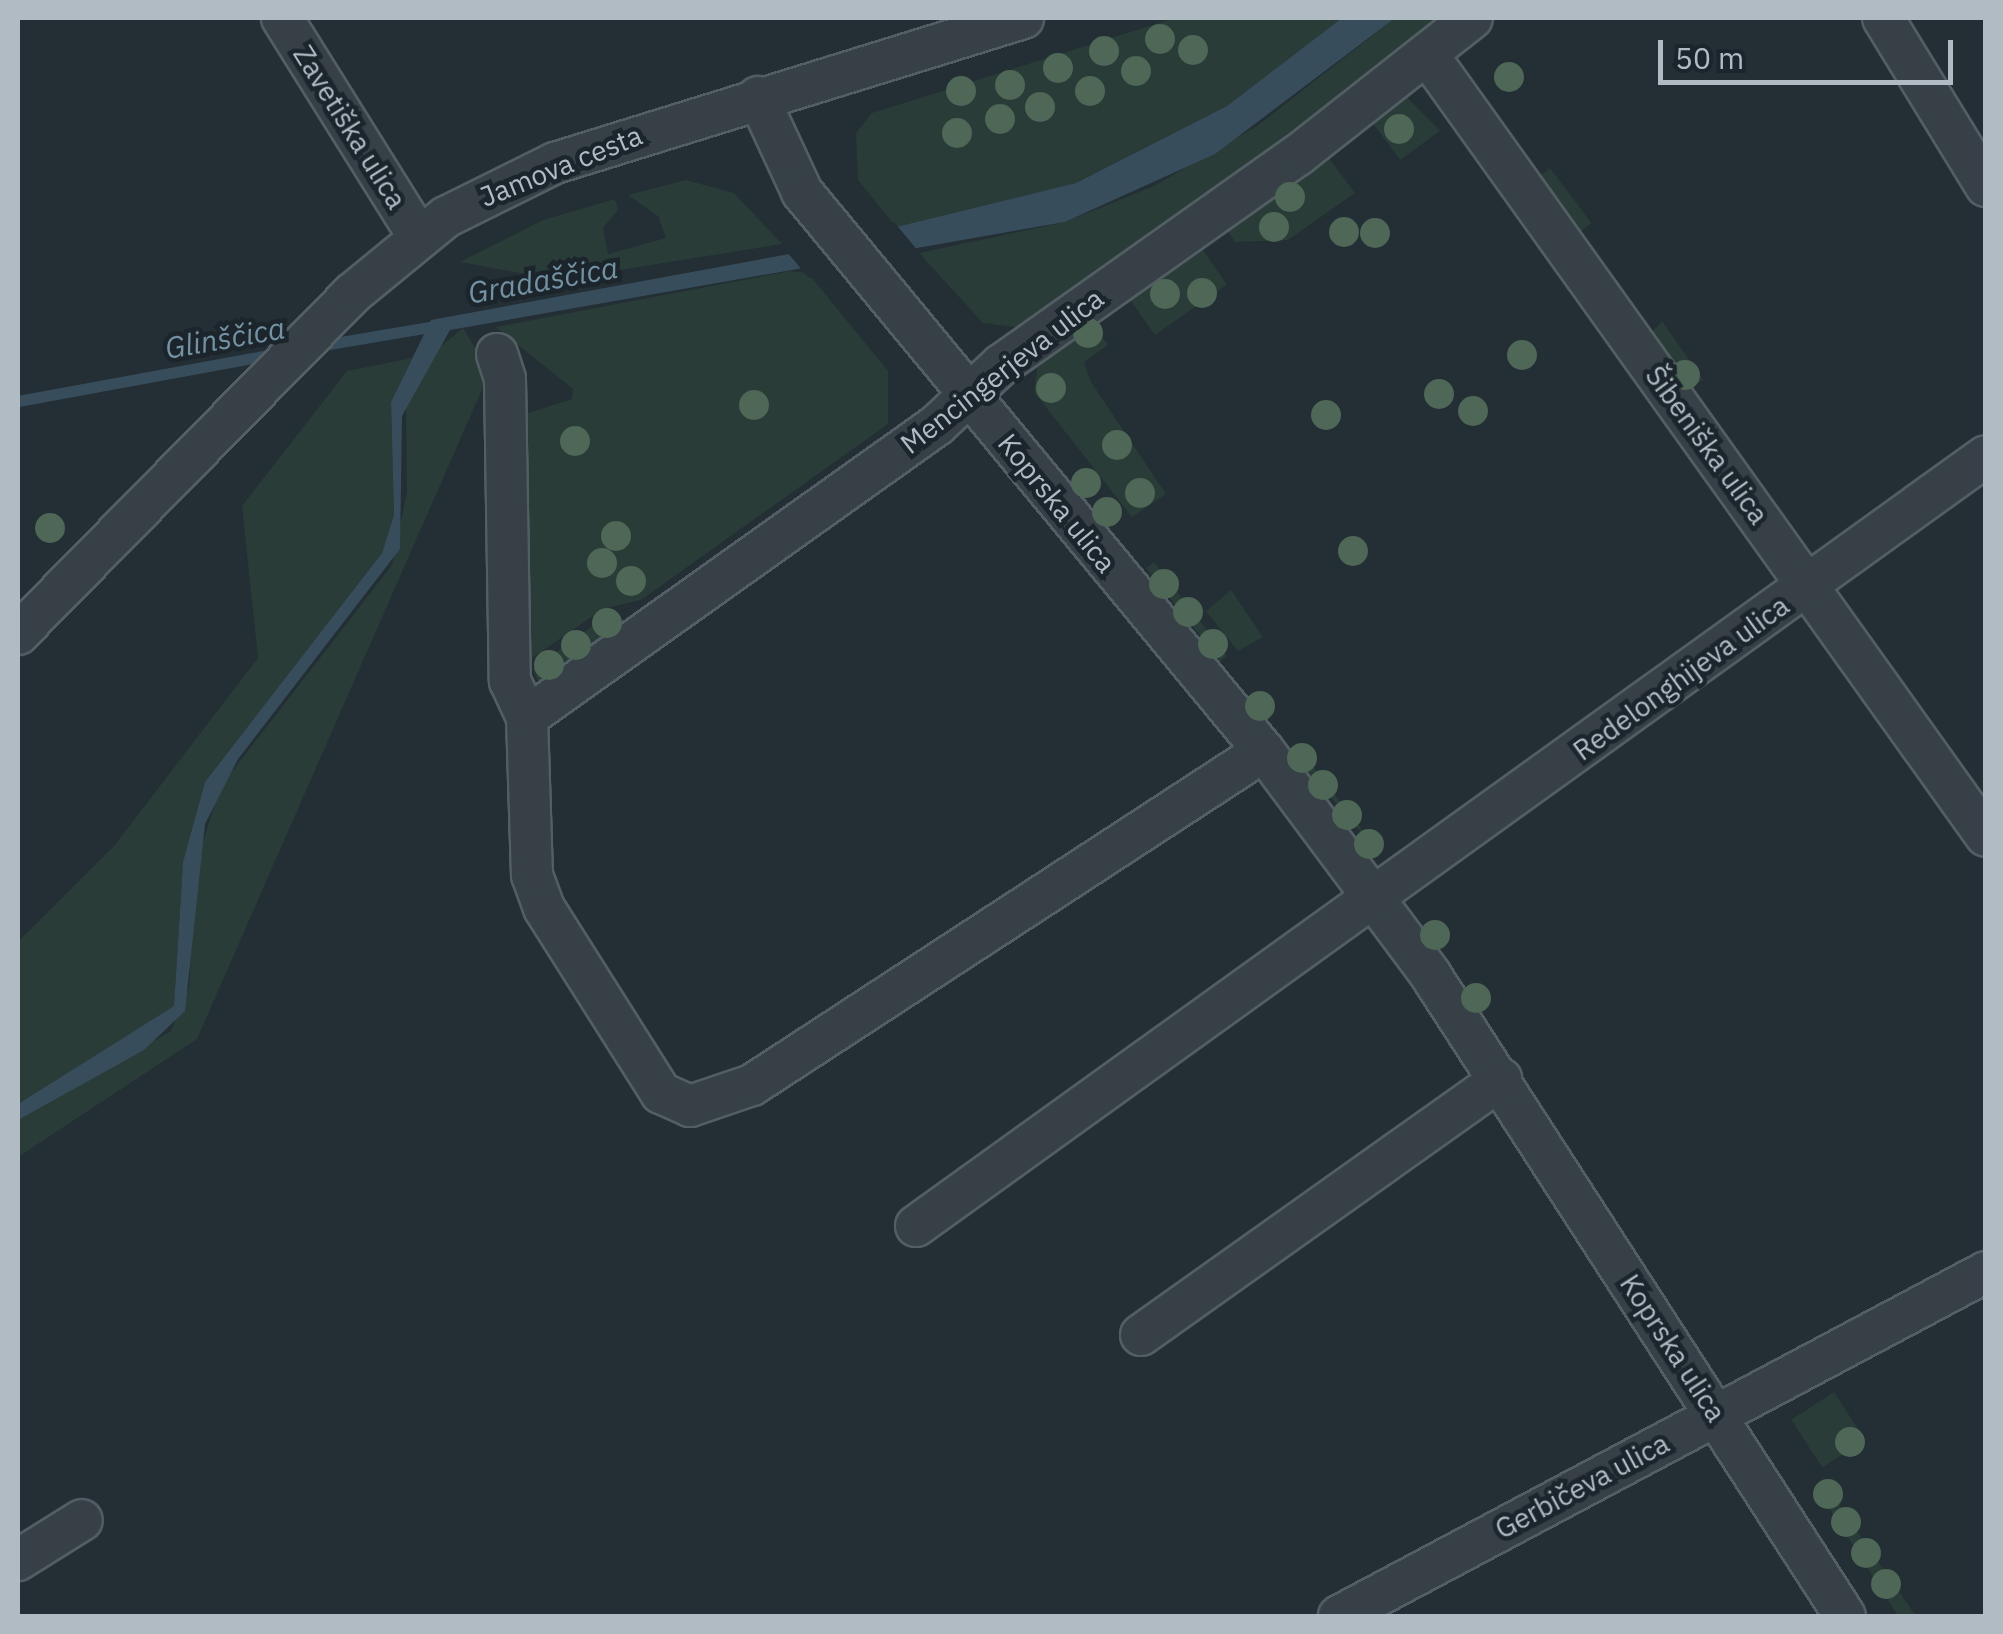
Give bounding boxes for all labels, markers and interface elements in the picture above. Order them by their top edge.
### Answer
scale bar [1663,20,1958,82]
text: 50 m [1675,38,1744,77]
street label: Zavetiška ulica [286,39,414,215]
street label: Jamova cesta [475,118,647,214]
water label: Gradaščica [465,249,621,311]
street label: Mencingerjeva ulica [894,281,1110,461]
water label: Glinščica [162,310,288,366]
street label: Šibeniška ulica [1638,359,1776,531]
street label: Koprska ulica [991,427,1123,579]
street label: Redelonghijeva ulica [1567,589,1795,767]
street label: Koprska ulica [1613,1268,1733,1428]
street label: Gerbičeva ulica [1489,1426,1675,1546]

